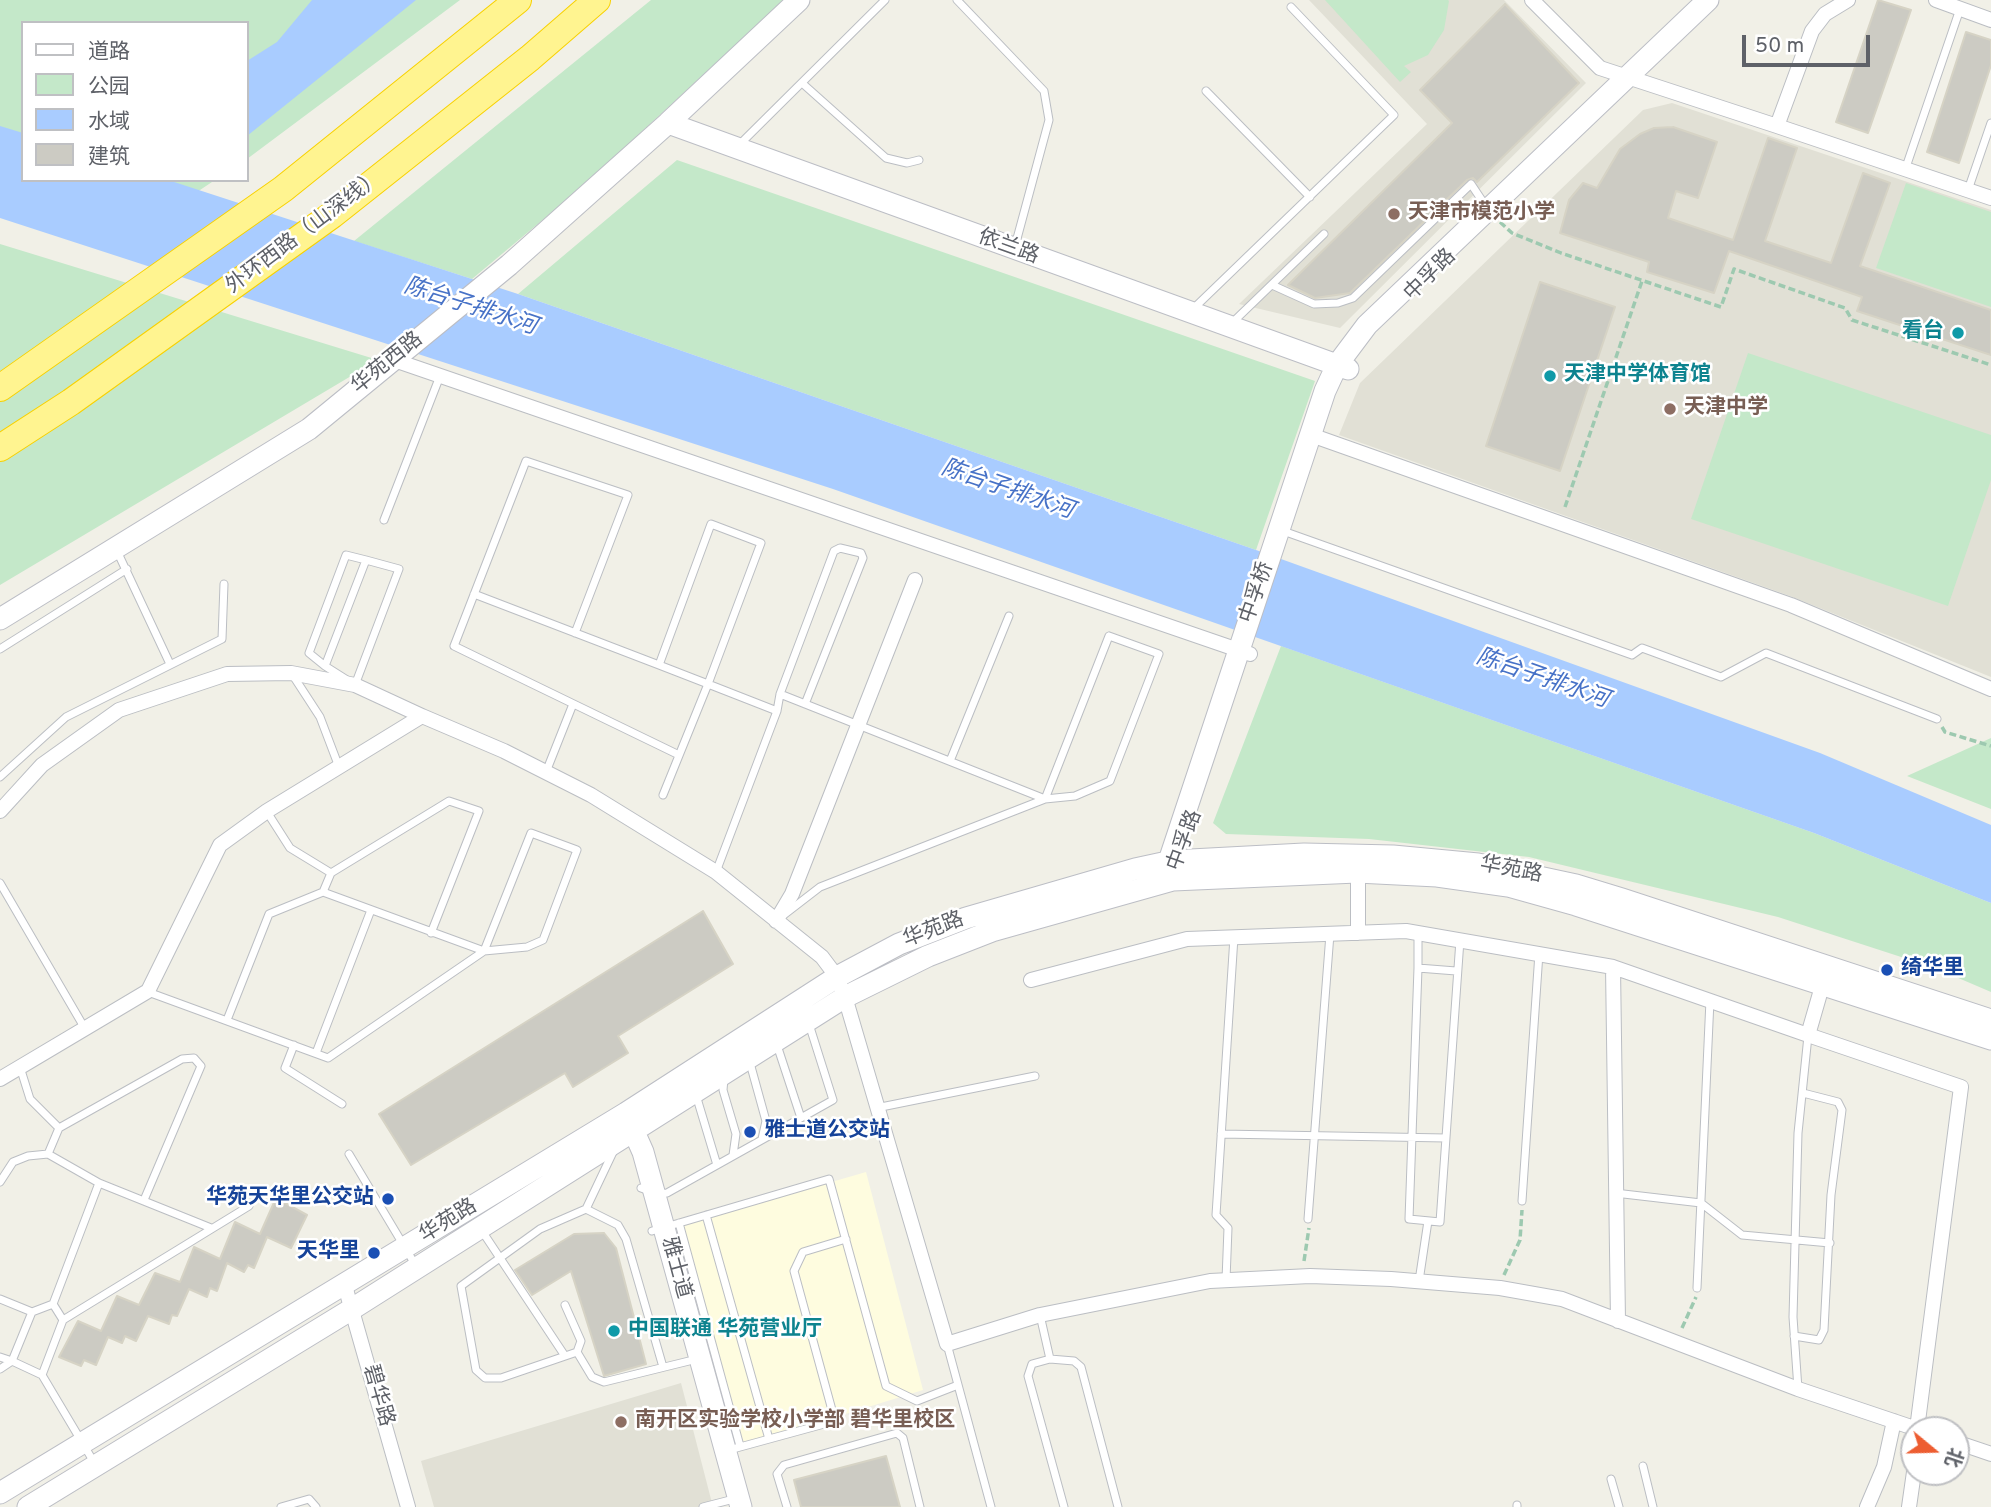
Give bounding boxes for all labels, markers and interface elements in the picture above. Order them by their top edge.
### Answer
legend [21,21,248,182]
scale bar [1746,21,1874,65]
text: 50 m [1755,33,1804,60]
text: 道路 [88,39,130,66]
text: 公园 [88,74,130,101]
text: 水域 [88,109,130,136]
text: 建筑 [88,144,130,171]
street label: 外环西路（山深线） [222,166,388,300]
place label: 天津市模范小学 [1408,201,1555,227]
marker: 天津市模范小学 [1386,206,1402,222]
street label: 依兰路 [974,225,1042,271]
street label: 中孚路 [1400,245,1462,307]
water label: 陈台子排水河 [400,274,540,342]
place label: 看台 [1902,320,1944,346]
marker: 看台 [1950,325,1966,341]
street label: 华苑西路 [347,328,429,400]
place label: 天津中学体育馆 [1564,363,1711,389]
marker: 天津中学体育馆 [1542,368,1558,384]
place label: 天津中学 [1684,396,1768,422]
marker: 天津中学 [1662,401,1678,417]
water label: 陈台子排水河 [937,455,1077,527]
street label: 中孚桥 [1236,559,1280,627]
water label: 陈台子排水河 [1472,644,1612,716]
street label: 中孚路 [1163,807,1209,875]
street label: 华苑路 [1478,853,1544,889]
street label: 华苑路 [900,908,968,954]
place label: 绮华里 [1901,957,1964,983]
marker: 绮华里 [1879,962,1895,978]
place label: 雅士道公交站 [764,1119,890,1145]
marker: 雅士道公交站 [742,1124,758,1140]
place label: 华苑天华里公交站 [206,1186,374,1212]
marker: 华苑天华里公交站 [380,1191,396,1207]
street label: 华苑路 [416,1195,482,1249]
street label: 雅士道 [655,1234,695,1302]
place label: 天华里 [297,1240,360,1266]
marker: 天华里 [366,1245,382,1261]
place label: 中国联通 华苑营业厅 [628,1318,822,1344]
marker: 中国联通 华苑营业厅 [606,1323,622,1339]
street label: 碧华路 [356,1362,398,1430]
place label: 南开区实验学校小学部 碧华里校区 [635,1409,955,1435]
marker: 南开区实验学校小学部 碧华里校区 [613,1414,629,1430]
north arrow [1900,1416,1970,1486]
text: 北 [1939,1444,1967,1470]

